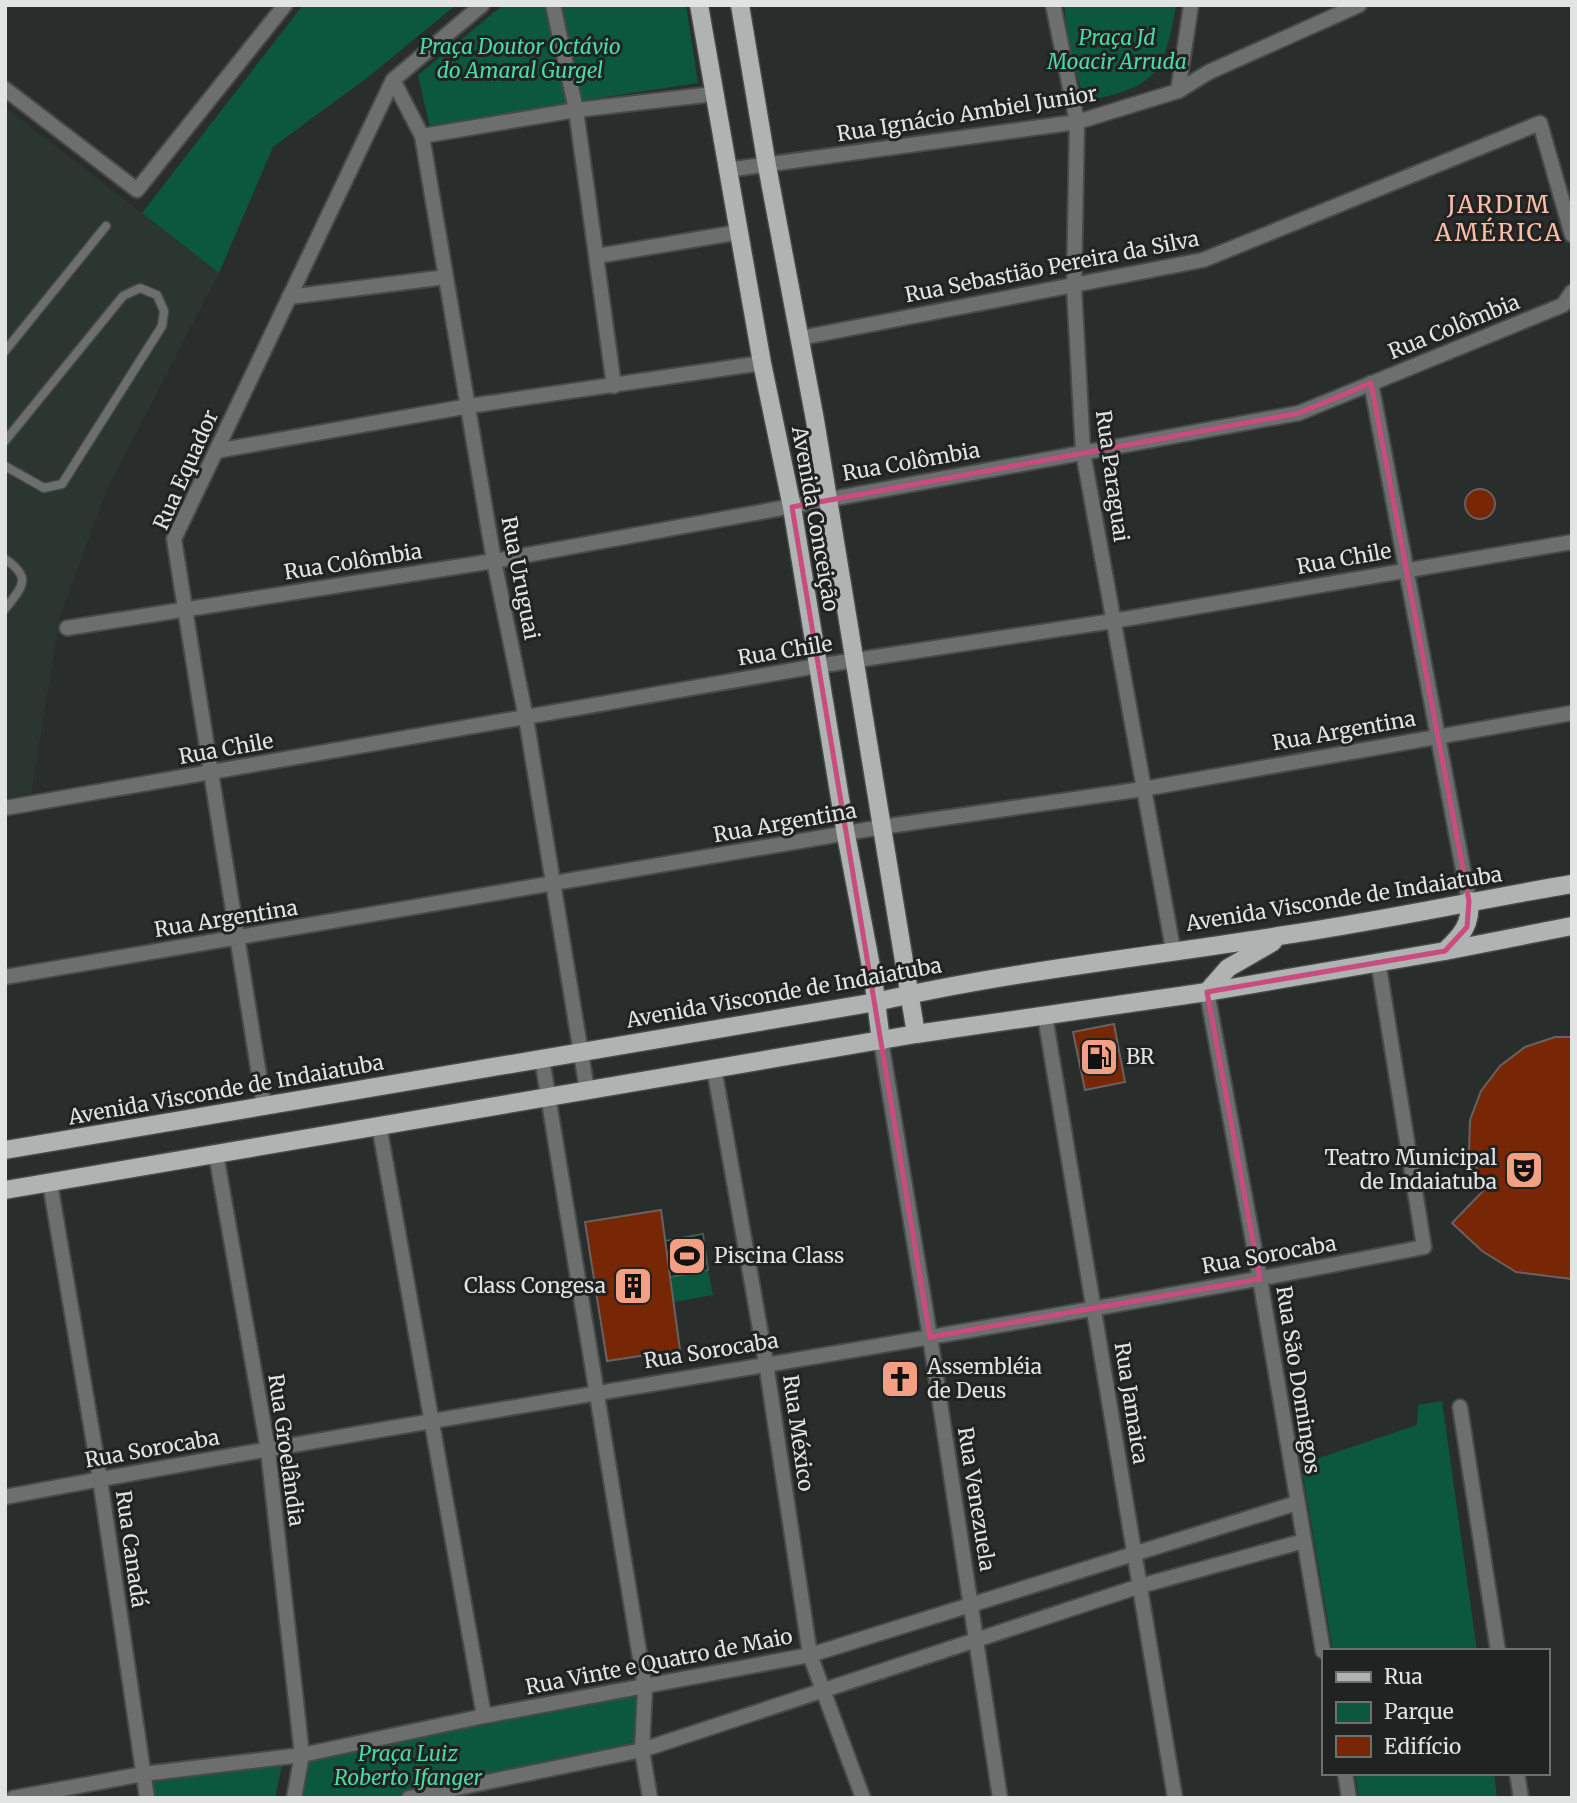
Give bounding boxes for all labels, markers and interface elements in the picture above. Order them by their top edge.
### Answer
park label: Praça Jd Moacir Arruda [1046,24,1187,75]
park label: Praça Doutor Octávio do Amaral Gurgel [419,33,621,84]
street label: Rua Ignácio Ambiel Junior [835,80,1099,147]
district label: JARDIM AMÉRICA [1434,189,1563,248]
street label: Rua Sebastião Pereira da Silva [903,225,1201,308]
street label: Rua Colômbia [1384,288,1523,365]
street label: Rua Equador [147,406,224,534]
street label: Rua Paraguai [1090,408,1135,544]
street label: Avenida Conceição [786,423,845,614]
street label: Rua Colômbia [840,436,982,487]
street label: Rua Uruguai [495,514,546,642]
street label: Rua Colômbia [282,537,424,586]
street label: Rua Chile [1295,537,1393,580]
street label: Rua Chile [736,630,834,671]
street label: Rua Argentina [1270,705,1418,756]
street label: Rua Chile [177,727,275,770]
street label: Rua Argentina [711,797,859,848]
street label: Avenida Visconde de Indaiatuba [1183,860,1504,937]
street label: Rua Argentina [152,894,300,943]
street label: Avenida Visconde de Indaiatuba [623,951,944,1034]
fuel station icon: BR [1078,1036,1120,1078]
place label: BR [1126,1043,1155,1070]
street label: Avenida Visconde de Indaiatuba [65,1048,386,1131]
place label: Teatro Municipal de Indaiatuba [1325,1144,1497,1195]
theatre icon: Teatro Municipal de Indaiatuba [1503,1149,1545,1191]
street label: Rua Sorocaba [1200,1229,1338,1280]
sports icon: Piscina Class [666,1235,708,1277]
place label: Piscina Class [714,1242,844,1269]
building icon: Class Congesa [612,1265,654,1307]
place label: Class Congesa [464,1272,606,1299]
street label: Rua São Domingos [1270,1284,1327,1476]
street label: Rua Sorocaba [642,1327,780,1374]
street label: Rua Jamaica [1109,1340,1154,1466]
place label: Assembléia de Deus [926,1353,1042,1404]
church icon: Assembléia de Deus [879,1358,921,1400]
street label: Rua Groelândia [262,1372,311,1528]
street label: Rua México [777,1373,820,1493]
street label: Rua Sorocaba [83,1423,221,1474]
street label: Rua Venezuela [952,1425,1001,1573]
street label: Rua Canadá [110,1489,153,1609]
street label: Rua Vinte e Quatro de Maio [523,1622,795,1701]
legend [1322,1649,1549,1775]
text: Rua [1384,1663,1423,1690]
text: Parque [1384,1698,1454,1725]
text: Edifício [1384,1733,1461,1760]
park label: Praça Luiz Roberto Ifanger [334,1740,483,1791]

